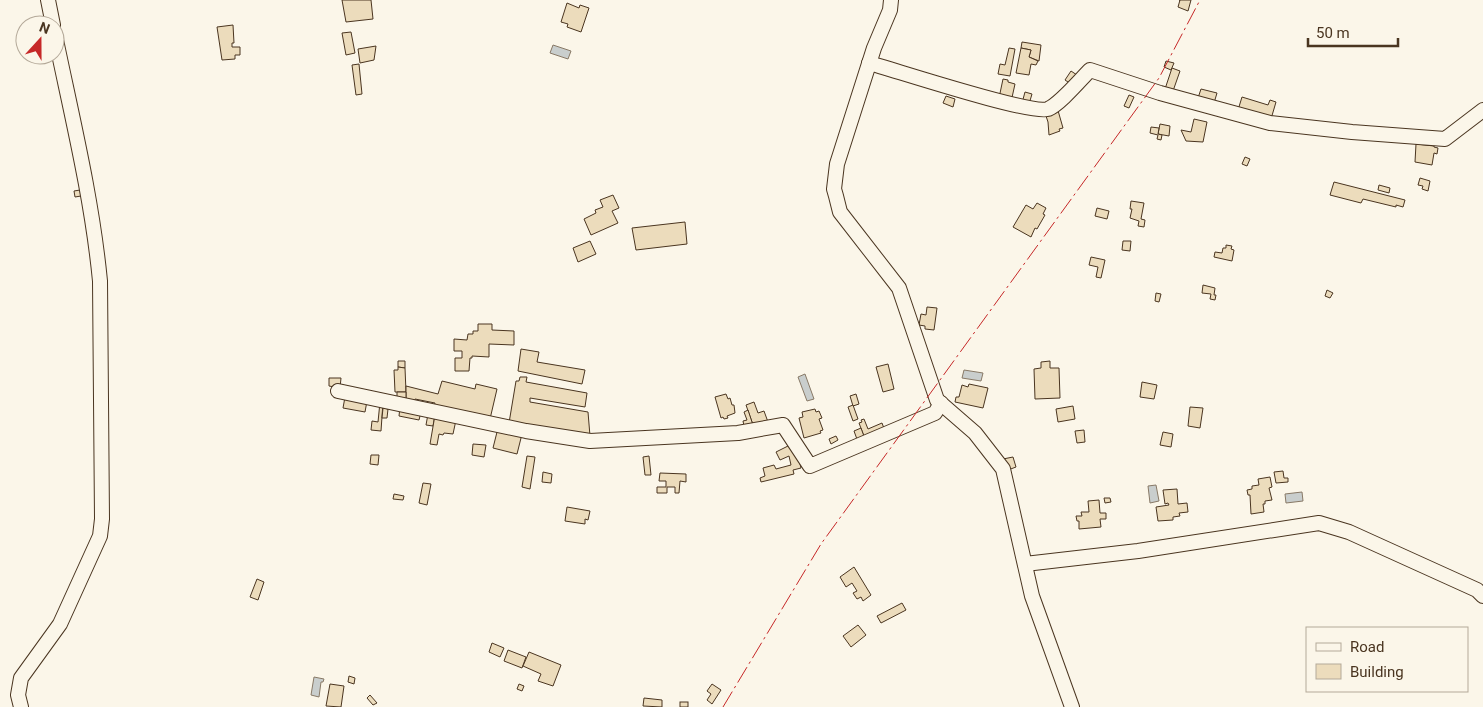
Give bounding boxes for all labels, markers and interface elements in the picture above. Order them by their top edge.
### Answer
north arrow [15,15,65,65]
scale bar [1308,15,1398,47]
text: N [37,19,52,37]
text: 50 m [1316,24,1350,42]
legend [1306,627,1468,692]
text: Road [1350,638,1384,656]
text: Building [1350,663,1404,681]

